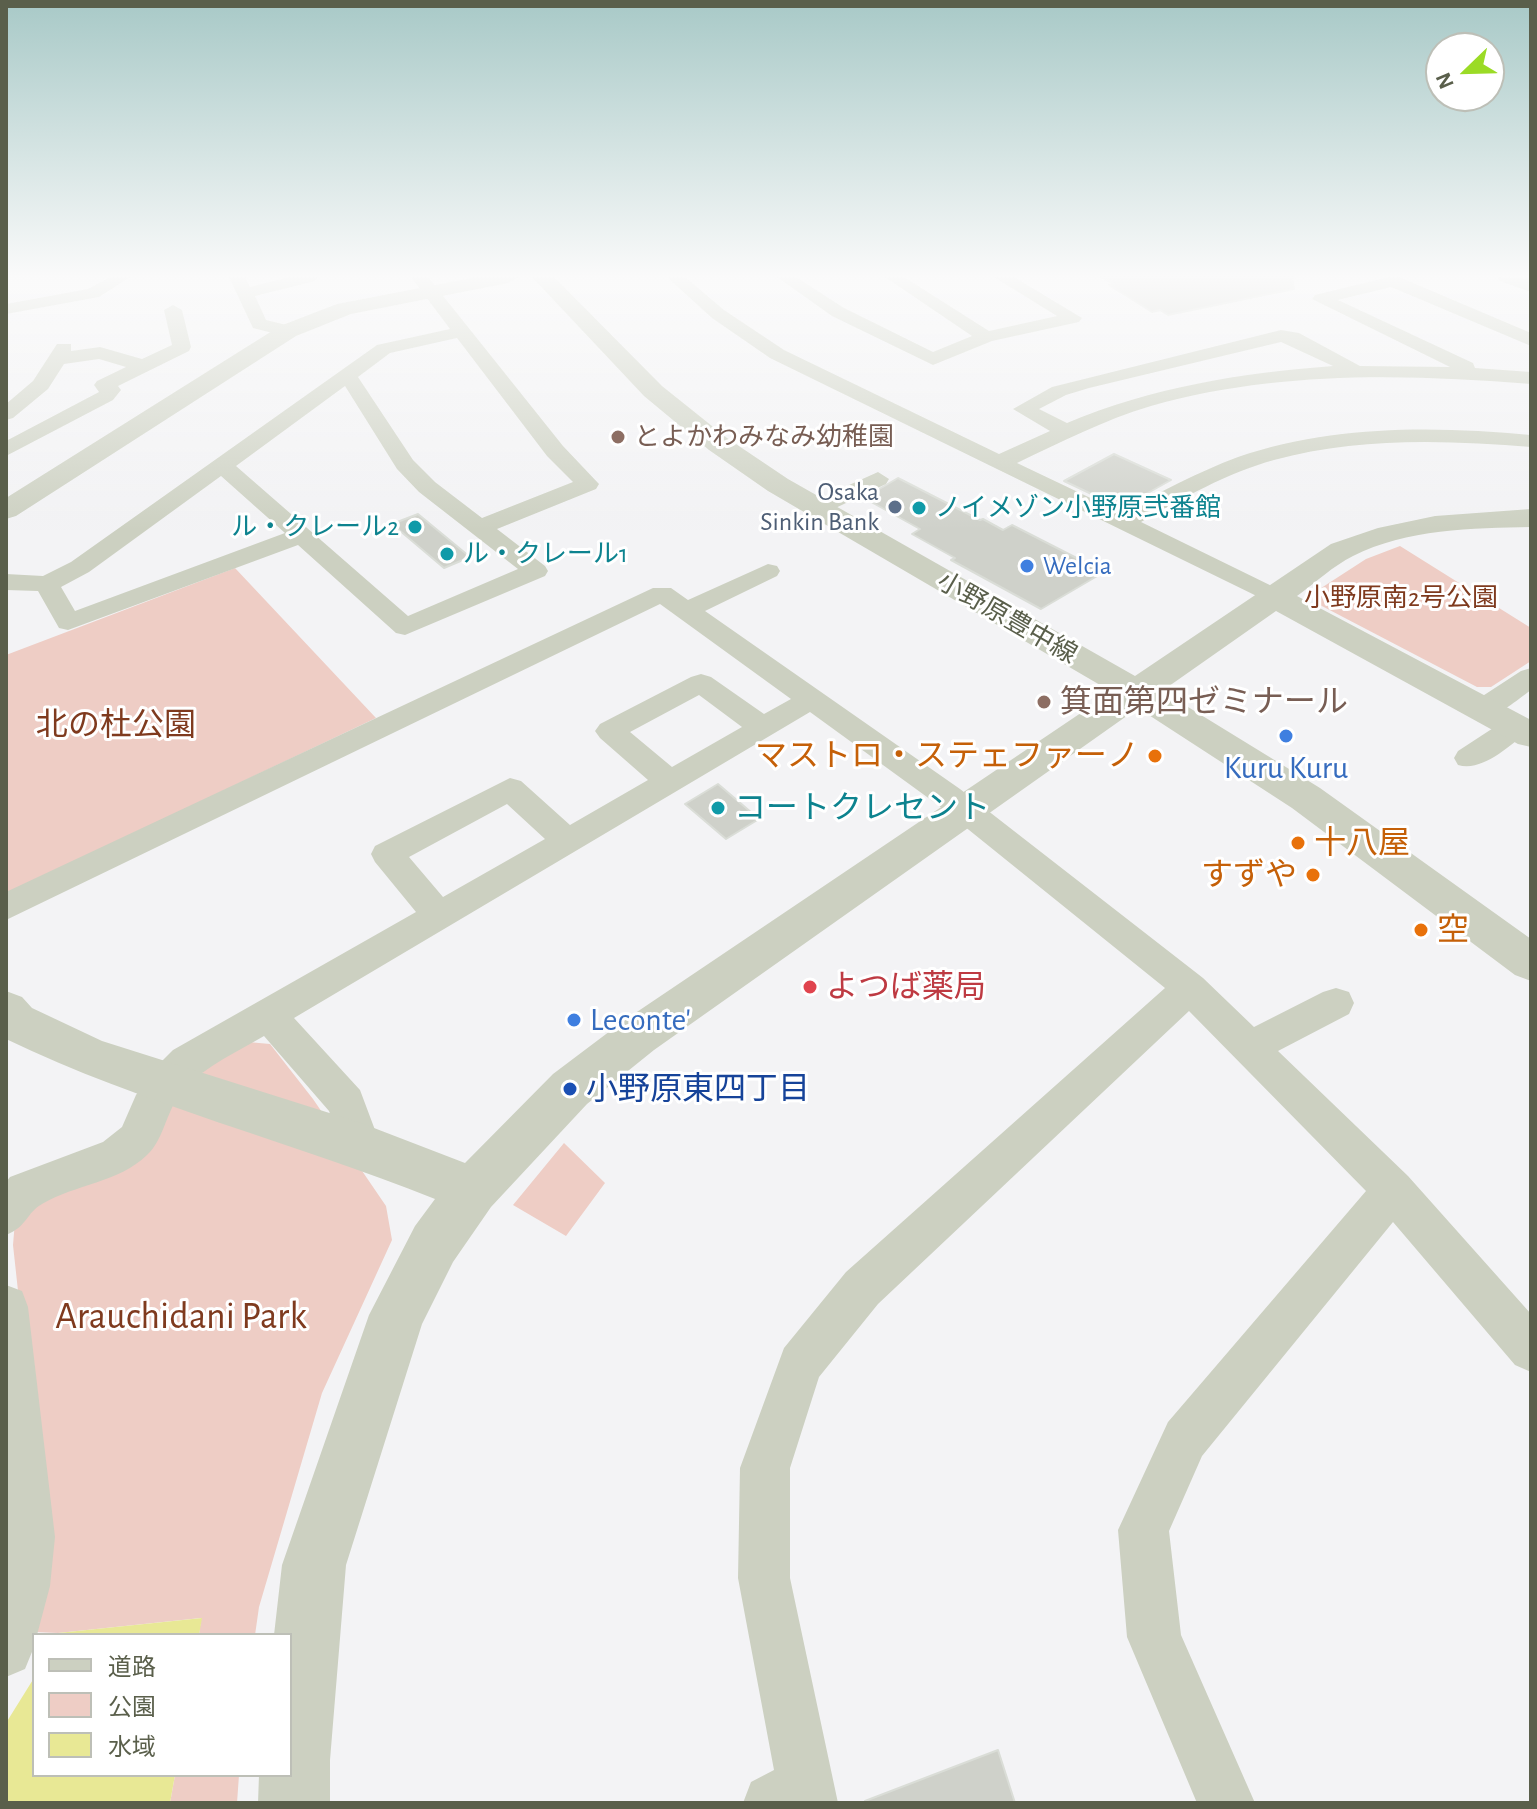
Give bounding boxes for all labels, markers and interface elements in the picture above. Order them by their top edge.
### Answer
north arrow [1425,32,1505,112]
text: N [1432,69,1458,92]
place label: とよかわみなみ幼稚園 [634,421,894,453]
marker: とよかわみなみ幼稚園 [609,428,627,446]
place label: Osaka Sinkin Bank [760,476,879,538]
place label: ノイメゾン小野原弐番館 [935,492,1221,524]
marker: Osaka Sinkin Bank [886,498,904,516]
marker: ノイメゾン小野原弐番館 [910,499,928,517]
place label: ル・クレール2 [231,511,399,543]
marker: ル・クレール2 [406,518,424,536]
place label: ル・クレール1 [463,538,628,570]
marker: ル・クレール1 [438,545,456,563]
place label: Welcia [1043,550,1112,582]
marker: Welcia [1018,557,1036,575]
street label: 小野原豊中線 [932,565,1082,671]
park label: 小野原南2号公園 [1304,582,1498,614]
place label: 箕面第四ゼミナール [1060,683,1348,721]
marker: 箕面第四ゼミナール [1035,693,1053,711]
park label: 北の杜公園 [36,706,196,744]
marker: Kuru Kuru [1277,727,1295,745]
place label: マストロ・ステェファーノ [755,737,1139,775]
marker: マストロ・ステェファーノ [1146,747,1164,765]
place label: Kuru Kuru [1224,749,1348,787]
place label: コートクレセント [734,789,990,827]
marker: コートクレセント [709,799,727,817]
place label: 十八屋 [1314,824,1410,862]
marker: 十八屋 [1289,834,1307,852]
place label: すずや [1201,856,1297,894]
marker: すずや [1304,866,1322,884]
place label: 空 [1437,911,1469,949]
marker: 空 [1412,921,1430,939]
place label: よつば薬局 [826,968,986,1006]
marker: よつば薬局 [801,978,819,996]
place label: Leconte' [590,1001,691,1039]
marker: Leconte' [565,1011,583,1029]
place label: 小野原東四丁目 [586,1070,810,1108]
marker: 小野原東四丁目 [561,1080,579,1098]
park label: Arauchidani Park [55,1294,307,1340]
legend [32,1633,292,1777]
text: 道路 [108,1656,156,1680]
text: 公園 [108,1696,156,1720]
text: 水域 [108,1736,156,1760]

